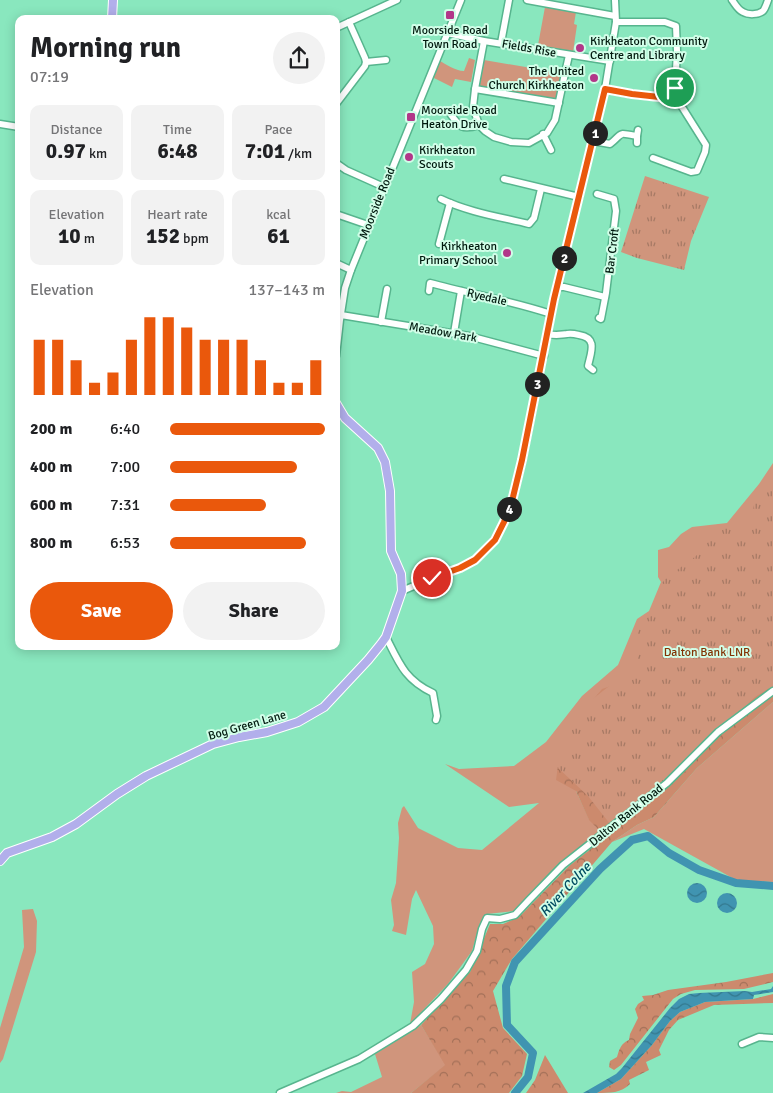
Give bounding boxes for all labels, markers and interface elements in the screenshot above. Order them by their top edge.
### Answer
marker: Moorside Road Town Road [444,9,456,21]
place label: Moorside Road Town Road [412,23,488,52]
text: Morning run [30,31,181,65]
button: share [273,32,325,84]
place label: Kirkheaton Community Centre and Library [590,34,708,63]
street label: Fields Rise [501,36,557,61]
marker: Kirkheaton Community Centre and Library [574,42,586,54]
place label: The United Church Kirkheaton [488,64,584,93]
text: 07:19 [30,67,69,87]
pin [654,67,696,109]
marker: The United Church Kirkheaton [588,72,600,84]
icon: arrive [661,74,689,102]
place label: Moorside Road Heaton Drive [421,103,497,132]
marker: Moorside Road Heaton Drive [405,111,417,123]
pin: 1 [582,120,608,146]
text: Distance [50,121,103,138]
text: Time [163,121,192,138]
text: Pace [264,121,293,138]
text: 1 [592,125,599,142]
text: 0.97 [46,138,86,164]
text: 6:48 [157,138,198,164]
text: 7:01 [245,138,285,164]
place label: Kirkheaton Scouts [419,143,475,172]
text: km [86,145,107,162]
text: /km [285,145,312,162]
marker: Kirkheaton Scouts [403,151,415,163]
street label: Moorside Road [356,165,399,241]
text: Elevation [49,206,104,223]
text: Heart rate [147,206,208,223]
text: kcal [266,206,291,223]
text: 10 [58,223,81,249]
text: 152 [146,223,180,249]
text: 61 [267,223,290,249]
street label: Bar Croft [602,227,623,275]
text: m [81,230,95,247]
text: bpm [180,230,209,247]
place label: Kirkheaton Primary School [419,239,497,268]
pin: 2 [552,246,576,270]
marker: Kirkheaton Primary School [501,247,513,259]
text: 2 [561,250,568,267]
text: Elevation [30,280,94,300]
text: 137–143 m [248,280,325,300]
street label: Ryedale [465,286,508,309]
street label: Meadow Park [408,319,478,346]
pin: 3 [524,372,550,396]
text: 3 [534,376,541,393]
text: 200 m [30,419,72,439]
text: 6:40 [110,419,140,439]
text: 400 m [30,457,72,477]
text: 7:00 [110,457,140,477]
text: 600 m [30,495,72,515]
text: 7:31 [110,495,140,515]
pin: 4 [496,496,522,522]
text: 4 [506,501,513,518]
text: 800 m [30,533,72,553]
text: 6:53 [110,533,140,553]
pin [411,557,453,599]
icon: check [418,564,446,592]
button: Save [30,582,173,640]
button: Share [183,582,325,640]
park label: Dalton Bank LNR [664,645,750,660]
street label: Bog Green Lane [206,707,288,744]
street label: Dalton Bank Road [586,781,666,850]
water label: River Colne [536,858,595,920]

